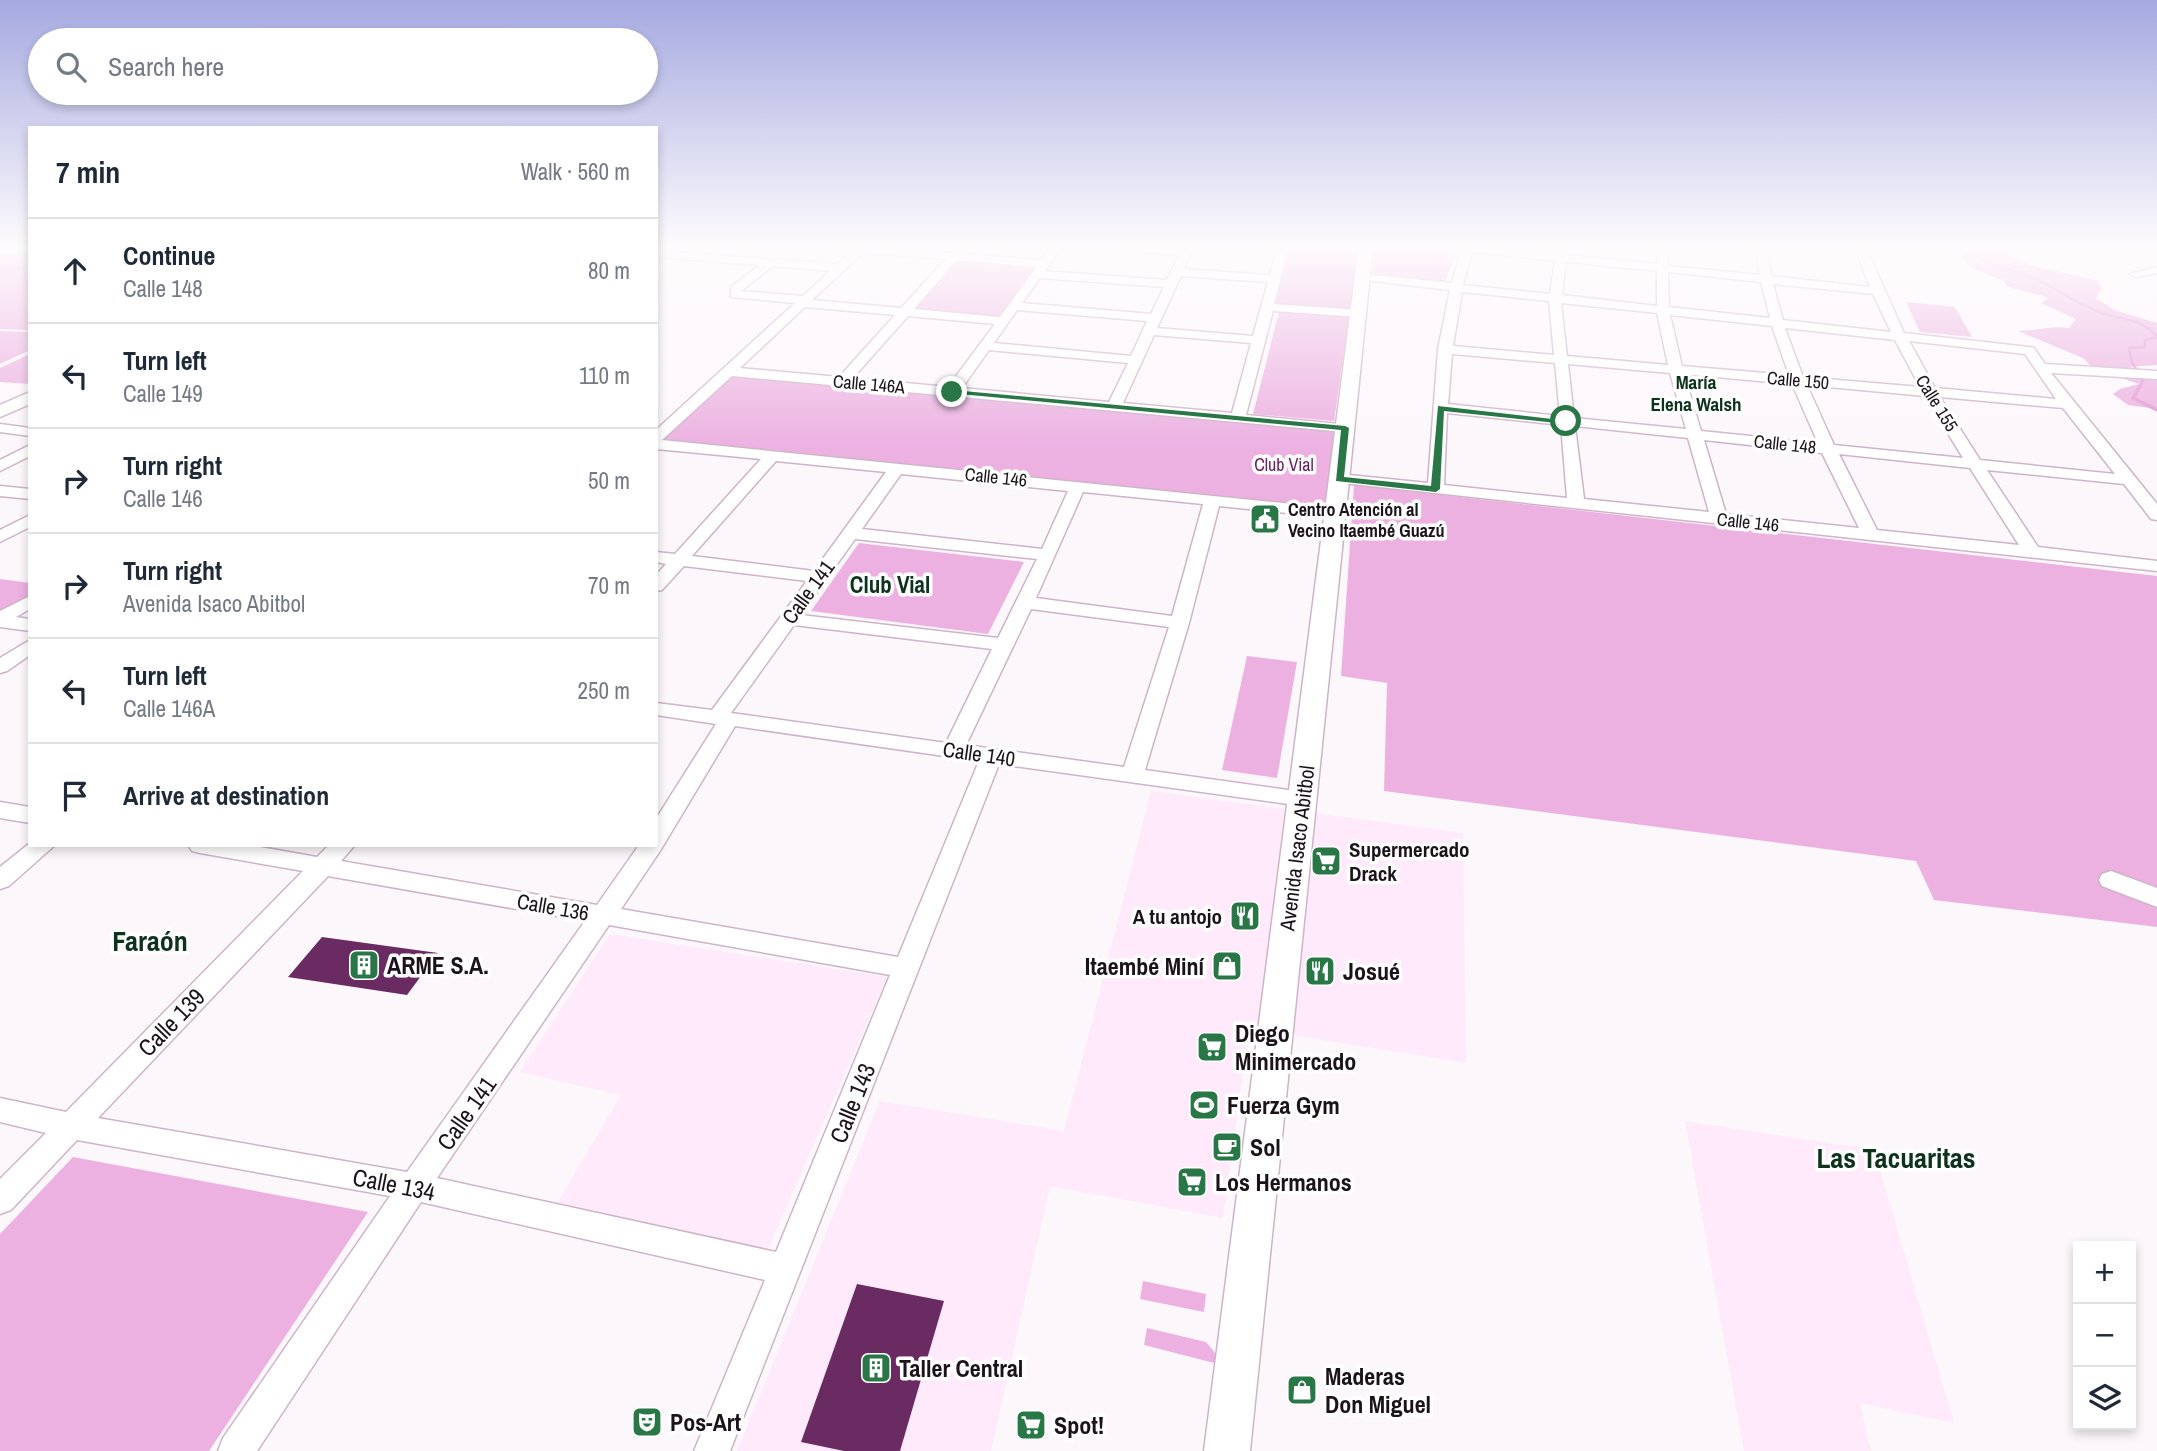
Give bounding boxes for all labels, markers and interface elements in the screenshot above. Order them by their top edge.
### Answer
search box [28,28,658,105]
icon: search [52,48,90,86]
text: Search here [108,49,224,84]
text: 7 min [56,152,120,192]
text: Walk · 560 m [521,156,630,187]
text: Continue [123,238,215,273]
icon: ahead [56,252,94,290]
text: 80 m [588,255,630,286]
text: Calle 148 [123,273,203,304]
text: Turn left [123,343,207,378]
icon: left [56,357,94,395]
text: 110 m [579,360,630,391]
street label: Calle 150 [1766,365,1830,395]
street label: Calle 146A [832,368,906,400]
district label: María Elena Walsh [1650,369,1742,417]
street label: Calle 155 [1910,370,1964,436]
route end [936,376,967,407]
text: Calle 149 [123,378,203,409]
route start [1550,405,1581,436]
street label: Calle 148 [1753,428,1817,460]
text: Turn right [123,448,222,483]
park label: Club Vial [1254,452,1314,477]
street label: Calle 146 [964,461,1028,493]
icon: right [56,462,94,500]
text: 50 m [588,465,630,496]
text: Calle 146 [123,483,203,514]
place label: Centro Atención al Vecino Itaembé Guazú [1288,497,1444,543]
public building icon: Centro Atención al Vecino Itaembé Guazú [1248,502,1282,536]
street label: Calle 146 [1716,506,1780,538]
text: Turn right [123,553,222,588]
street label: Calle 141 [775,554,841,630]
icon: right [56,567,94,605]
district label: Club Vial [850,569,930,600]
text: 70 m [588,570,630,601]
text: Avenida Isaco Abitbol [123,588,305,619]
text: Turn left [123,658,207,693]
icon: left [56,672,94,710]
text: 250 m [578,675,630,706]
text: Calle 146A [123,693,215,724]
street label: Calle 140 [941,735,1017,773]
street label: Avenida Isaco Abitbol [1272,764,1322,933]
icon: arrive [56,777,94,815]
text: Arrive at destination [123,778,329,813]
place label: Supermercado Drack [1349,835,1470,888]
supermarket icon: Supermercado Drack [1309,844,1343,878]
street label: Calle 136 [515,886,591,928]
restaurant icon: A tu antojo [1228,899,1262,933]
place label: A tu antojo [1133,902,1222,931]
district label: Faraón [112,922,188,960]
building icon: ARME S.A. [347,948,381,982]
place label: ARME S.A. [387,949,489,981]
shop icon: Itaembé Miní [1210,949,1244,983]
place label: Itaembé Miní [1085,950,1206,982]
restaurant icon: Josué [1303,954,1337,988]
place label: Josué [1343,955,1400,987]
street label: Calle 139 [131,981,211,1063]
place label: Diego Minimercado [1235,1017,1356,1077]
supermarket icon: Diego Minimercado [1195,1030,1229,1064]
street label: Calle 143 [822,1058,882,1148]
street label: Calle 141 [429,1070,503,1156]
sports icon: Fuerza Gym [1187,1088,1221,1122]
place label: Fuerza Gym [1227,1089,1340,1121]
cafe icon: Sol [1210,1130,1244,1164]
place label: Sol [1250,1131,1281,1163]
district label: Las Tacuaritas [1816,1139,1976,1177]
street label: Calle 134 [350,1160,438,1208]
supermarket icon: Los Hermanos [1175,1165,1209,1199]
place label: Los Hermanos [1215,1166,1352,1198]
map controls [2073,1241,2136,1430]
button: + [2073,1241,2136,1304]
button: − [2073,1304,2136,1367]
building icon: Taller Central [859,1351,893,1385]
place label: Taller Central [899,1352,1023,1384]
place label: Maderas Don Miguel [1325,1360,1431,1420]
button: layers [2073,1367,2136,1430]
shop icon: Maderas Don Miguel [1285,1373,1319,1407]
theatre icon: Pos-Art [630,1405,664,1439]
place label: Pos-Art [670,1406,742,1438]
supermarket icon: Spot! [1014,1408,1048,1442]
place label: Spot! [1054,1409,1104,1441]

